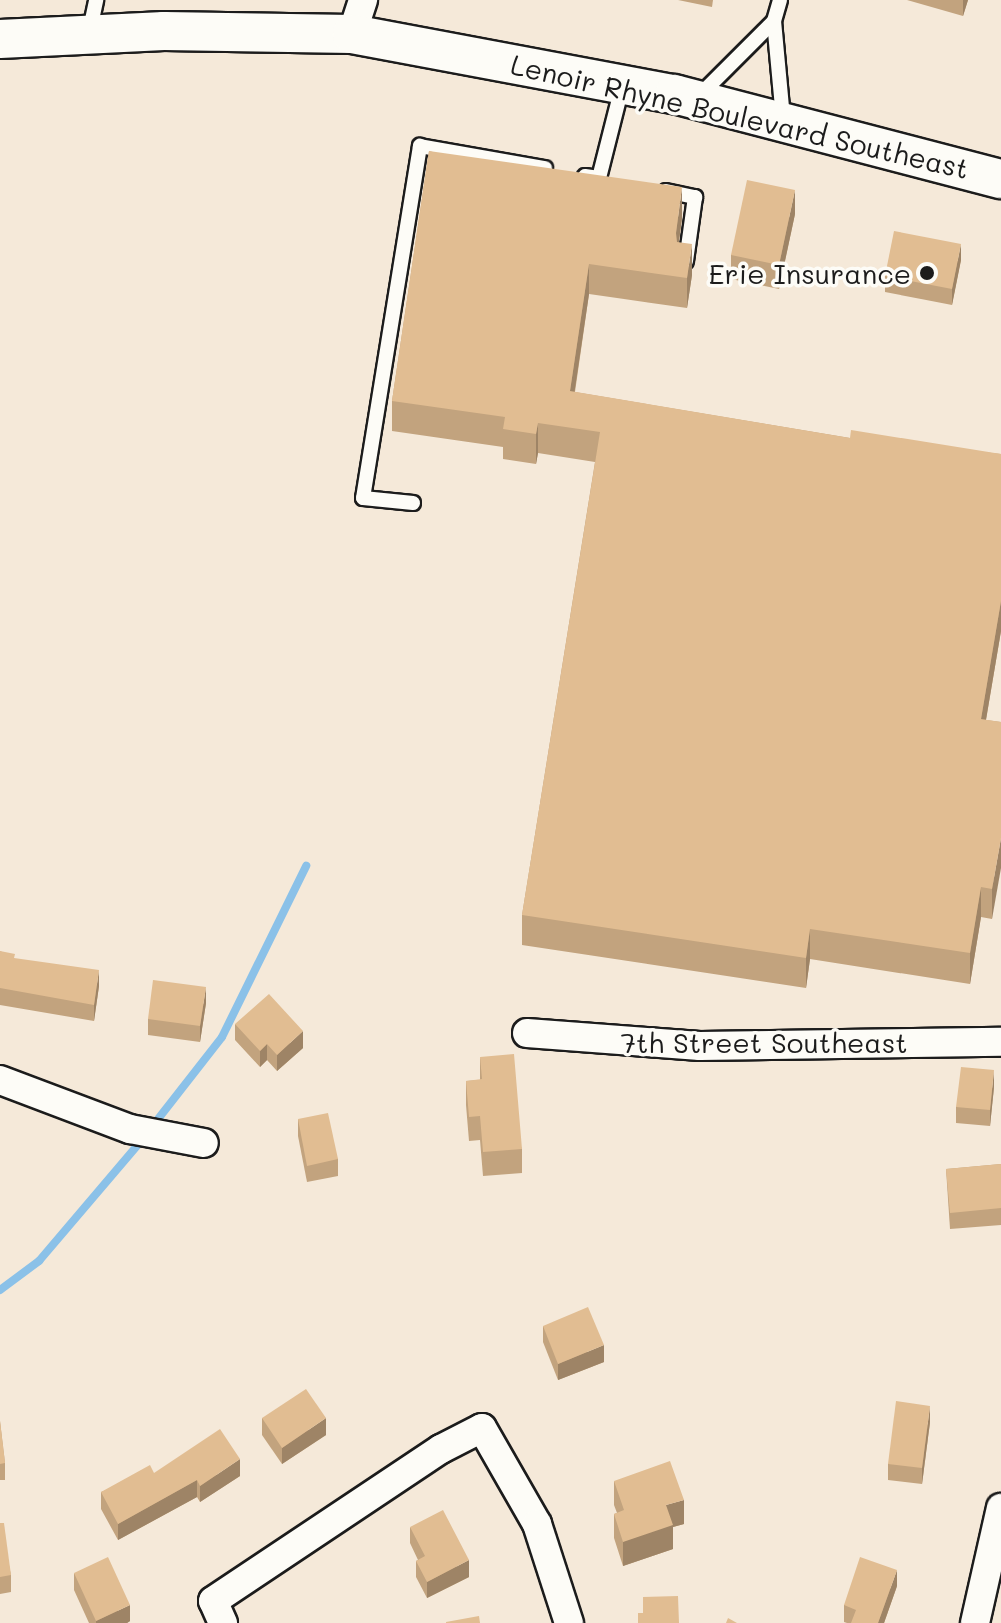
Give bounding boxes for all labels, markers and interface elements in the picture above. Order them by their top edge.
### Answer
street label: Lenoir Rhyne Boulevard Southeast [508,47,972,185]
place label: Erie Insurance [709,256,911,290]
marker: Erie Insurance [918,264,936,282]
street label: 7th Street Southeast [620,1025,908,1059]

